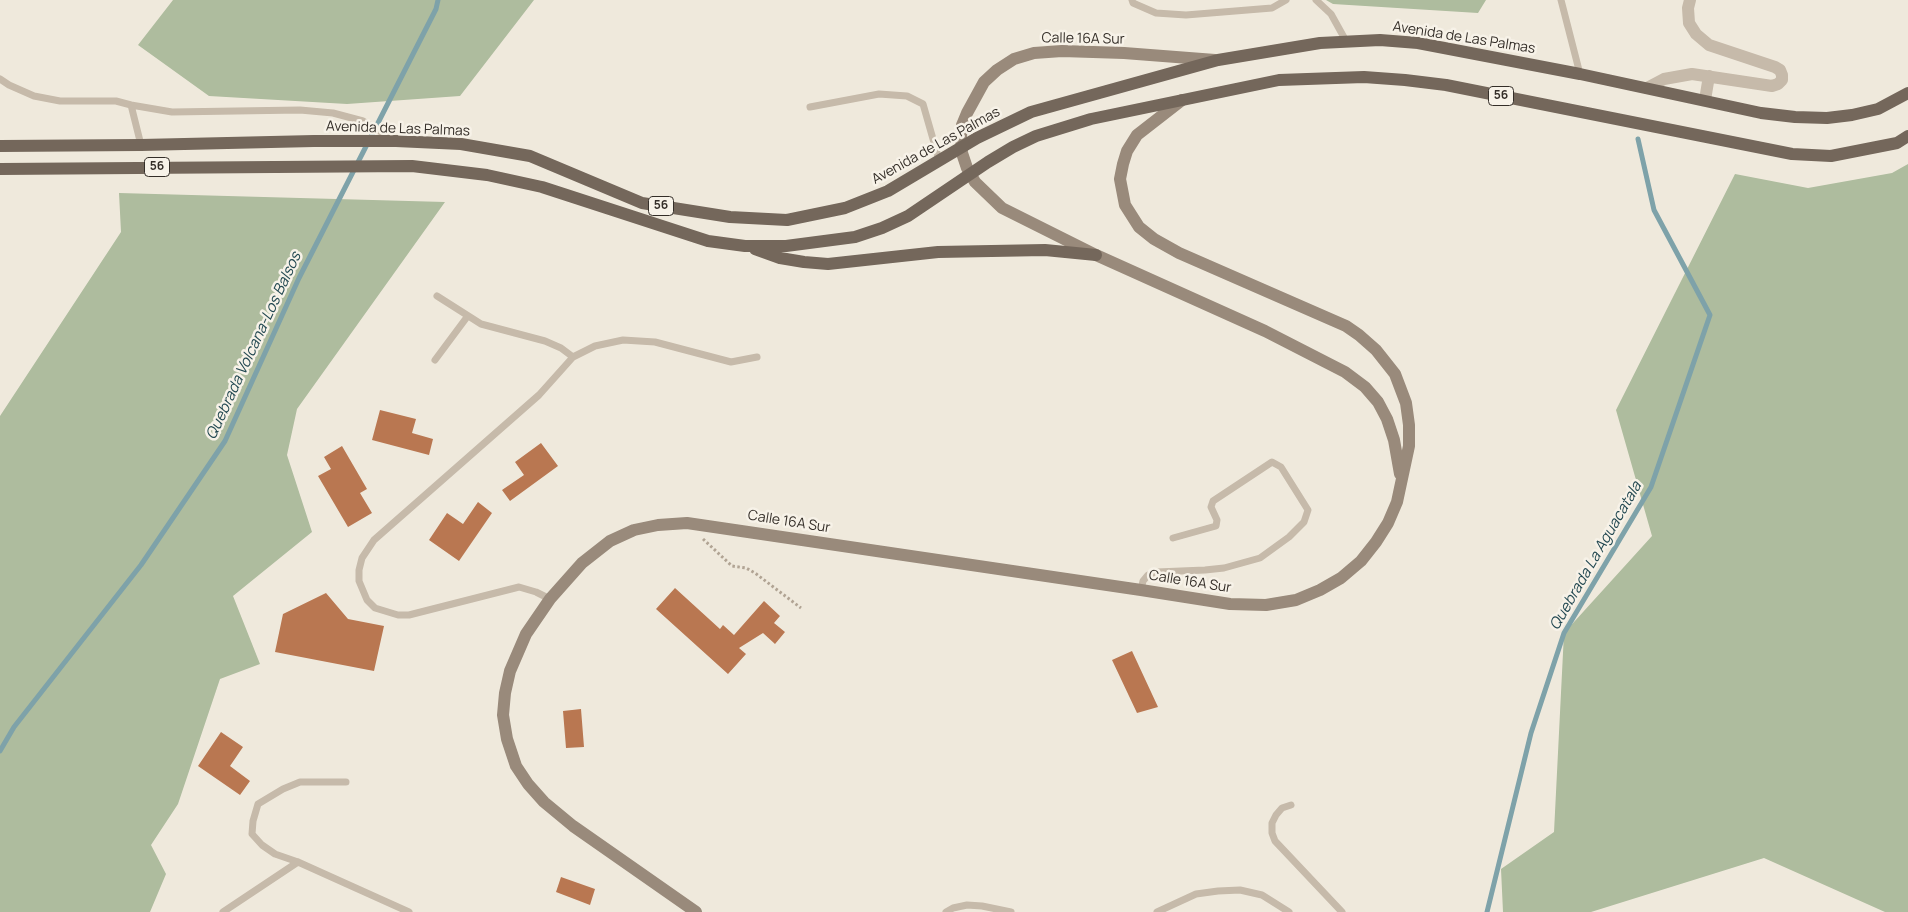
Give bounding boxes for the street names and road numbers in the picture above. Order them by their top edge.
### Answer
street label: Avenida de Las Palmas [1392,18,1536,58]
street label: Calle 16A Sur [1041,30,1125,48]
road number: 56 [1488,86,1514,105]
street label: Avenida de Las Palmas [869,104,1003,188]
street label: Avenida de Las Palmas [326,118,470,140]
road number: 56 [144,158,170,176]
road number: 56 [648,197,674,216]
street label: Calle 16A Sur [747,507,831,537]
street label: Calle 16A Sur [1148,567,1232,597]

